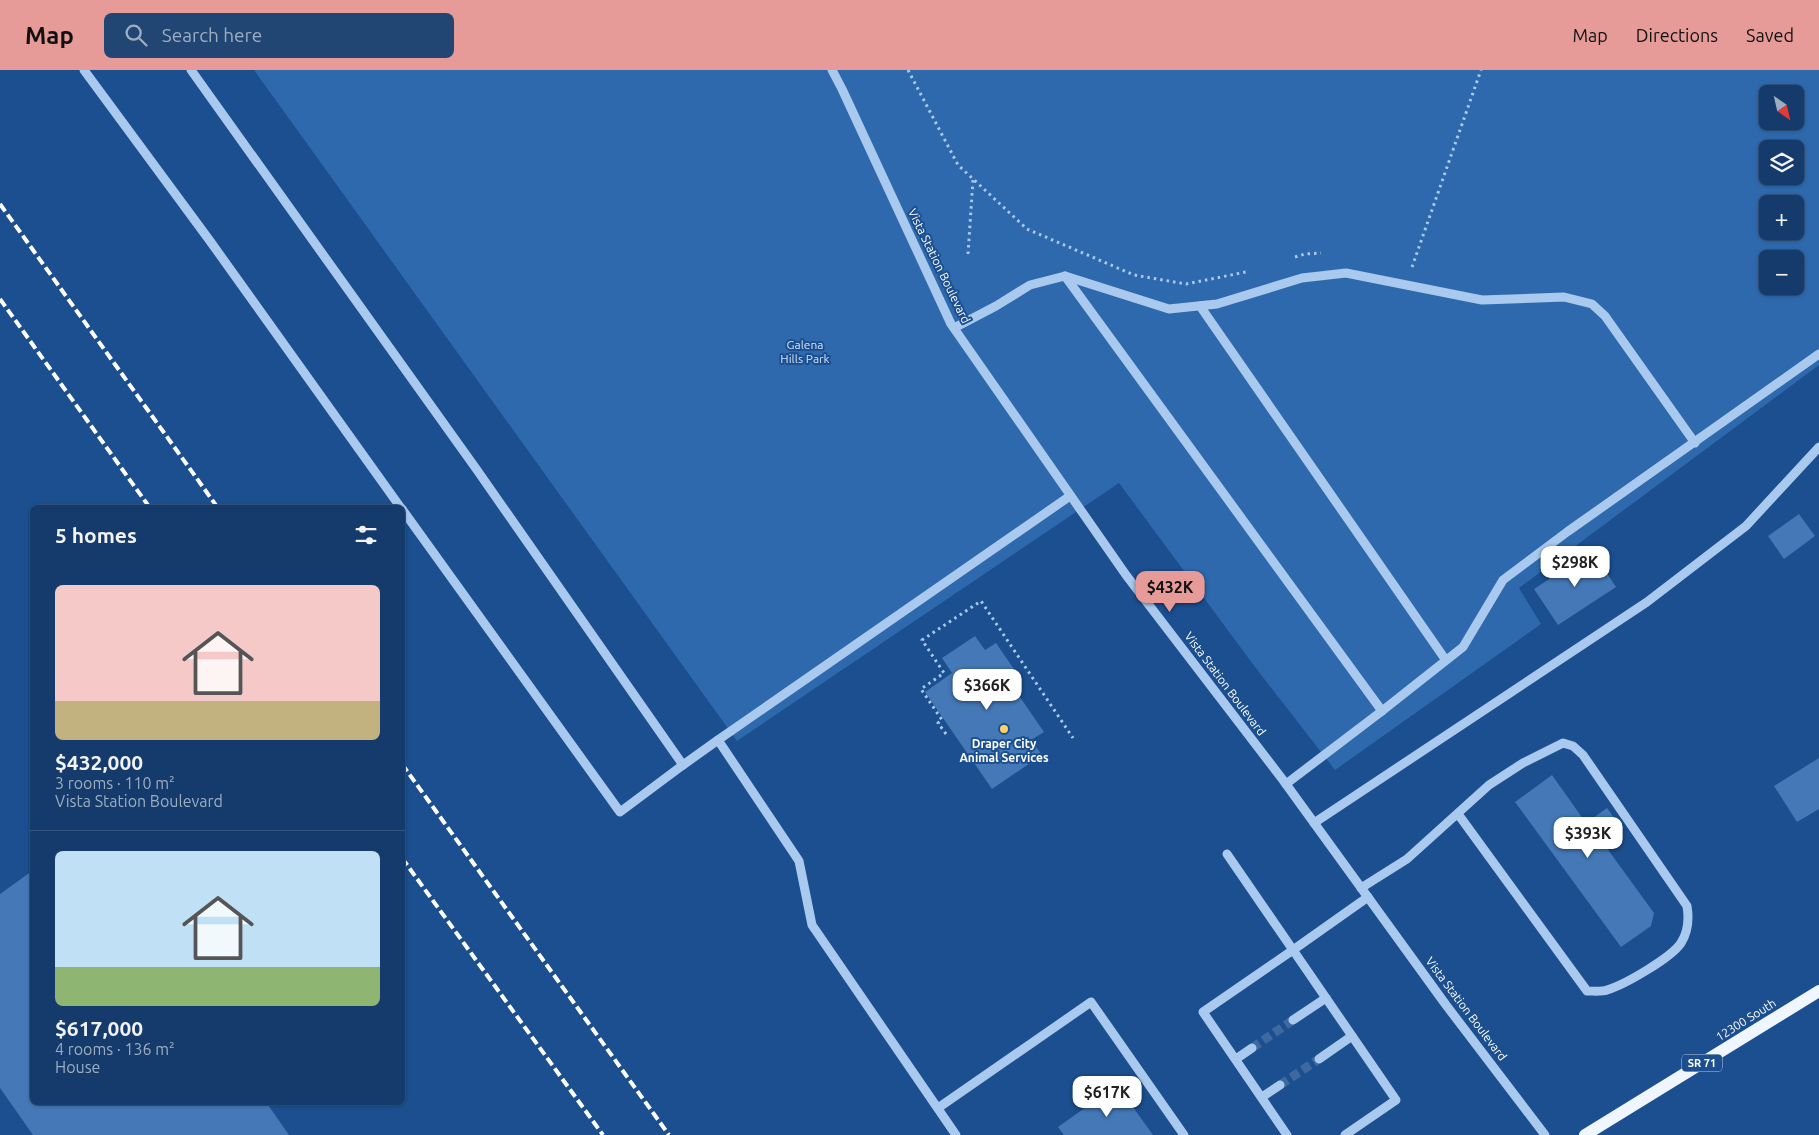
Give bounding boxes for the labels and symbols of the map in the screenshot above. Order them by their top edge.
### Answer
north arrow [1759,85,1804,130]
street label: Vista Station Boulevard [906,206,973,325]
park label: Galena Hills Park [780,338,830,365]
pin: $298K [1540,546,1610,588]
pin: $432K [1135,570,1205,613]
street label: Vista Station Boulevard [1182,629,1268,738]
pin: $366K [952,668,1022,711]
marker: Draper City Animal Services [998,723,1010,735]
place label: Draper City Animal Services [959,737,1049,764]
pin: $393K [1553,816,1623,859]
street label: Vista Station Boulevard [1423,954,1509,1063]
street label: 12300 South [1713,996,1778,1043]
road number: SR 71 [1682,1054,1722,1071]
pin: $617K [1072,1076,1142,1118]

